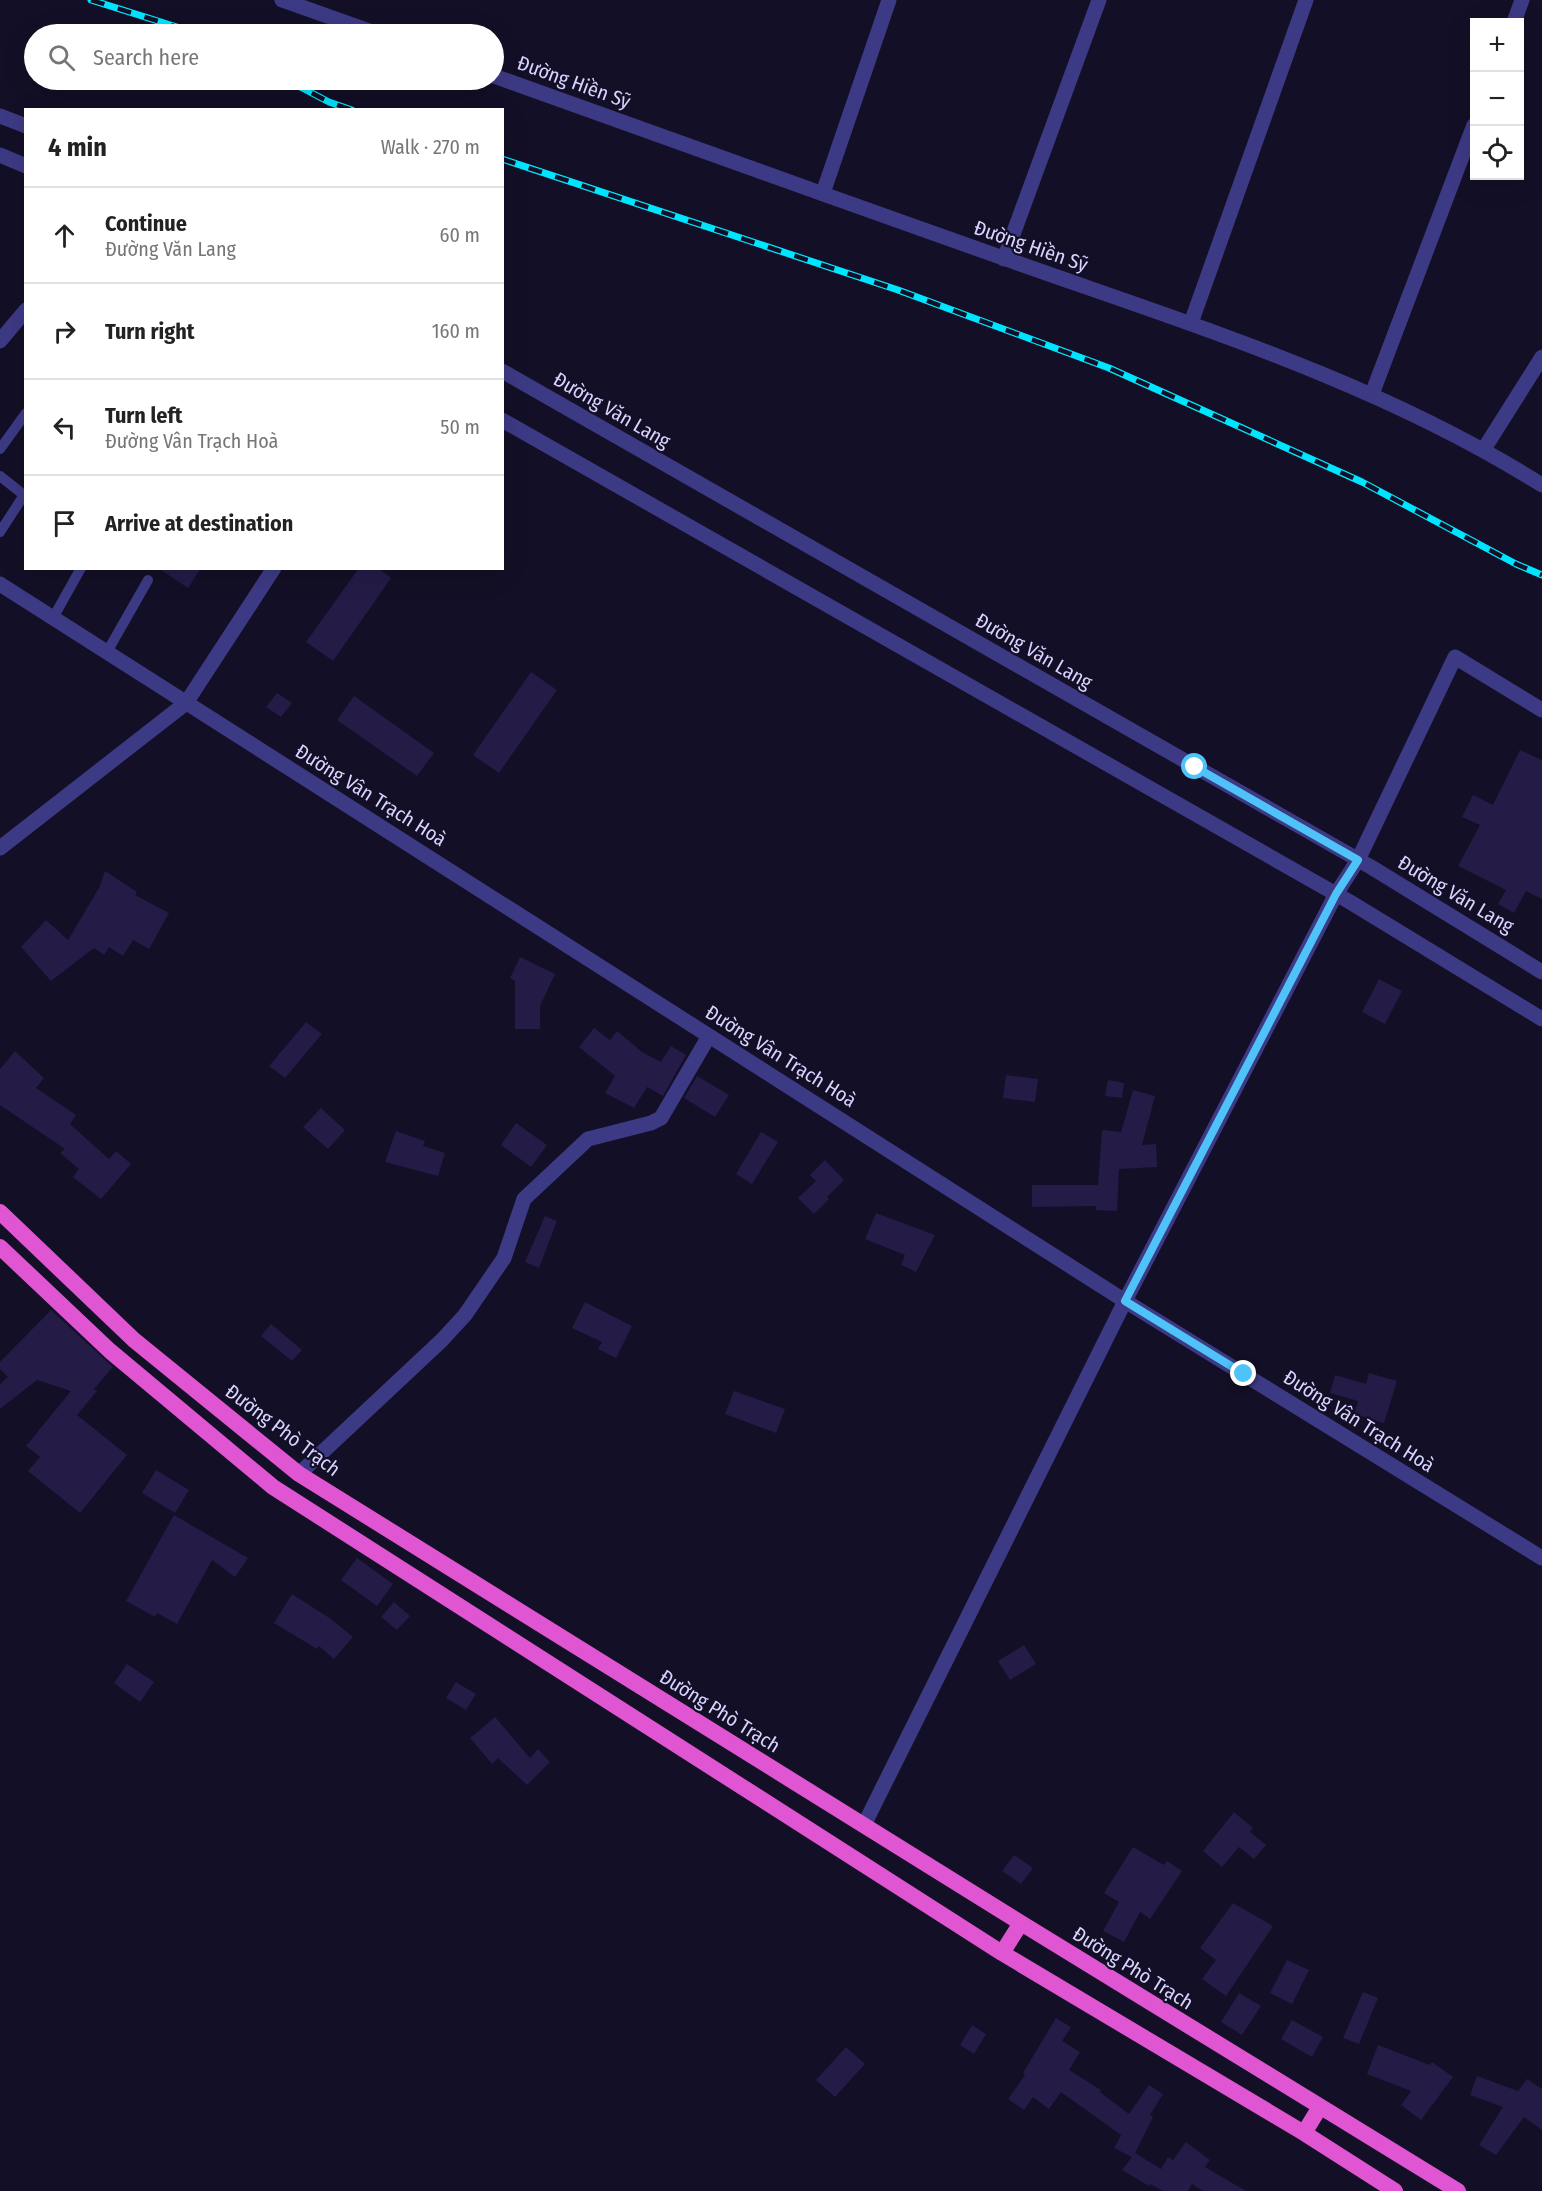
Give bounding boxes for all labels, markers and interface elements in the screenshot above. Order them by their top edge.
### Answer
map controls [1470,18,1524,180]
button: + [1470,18,1524,72]
search box [24,24,504,90]
icon: search [45,41,78,74]
text: Search here [93,44,199,71]
street label: Đường Hiền Sỹ [514,50,634,114]
button: − [1470,72,1524,126]
button: locate [1470,126,1524,180]
text: 4 min [48,132,107,163]
text: Walk · 270 m [381,135,480,159]
text: Continue [105,210,187,237]
street label: Đường Hiền Sỹ [971,215,1091,277]
icon: ahead [48,219,81,252]
text: 60 m [440,223,480,247]
text: Đường Văn Lang [105,237,236,261]
icon: right [48,315,81,348]
text: Turn right [105,318,194,345]
text: 160 m [432,319,480,343]
street label: Đường Văn Lang [549,367,675,453]
text: Turn left [105,402,183,429]
icon: left [48,411,81,444]
text: 50 m [440,415,480,439]
text: Đường Vân Trạch Hoà [105,429,278,453]
icon: arrive [48,507,81,540]
text: Arrive at destination [105,510,293,537]
street label: Đường Văn Lang [971,608,1097,694]
street label: Đường Vân Trạch Hoà [291,739,451,851]
route start [1181,753,1207,779]
street label: Đường Văn Lang [1394,850,1519,938]
street label: Đường Vân Trạch Hoà [701,1000,861,1112]
route end [1230,1360,1256,1386]
street label: Đường Vân Trạch Hoà [1279,1365,1439,1477]
street label: Đường Phò Trạch [221,1379,345,1481]
street label: Đường Phò Trạch [655,1664,785,1758]
street label: Đường Phò Trạch [1068,1921,1198,2015]

